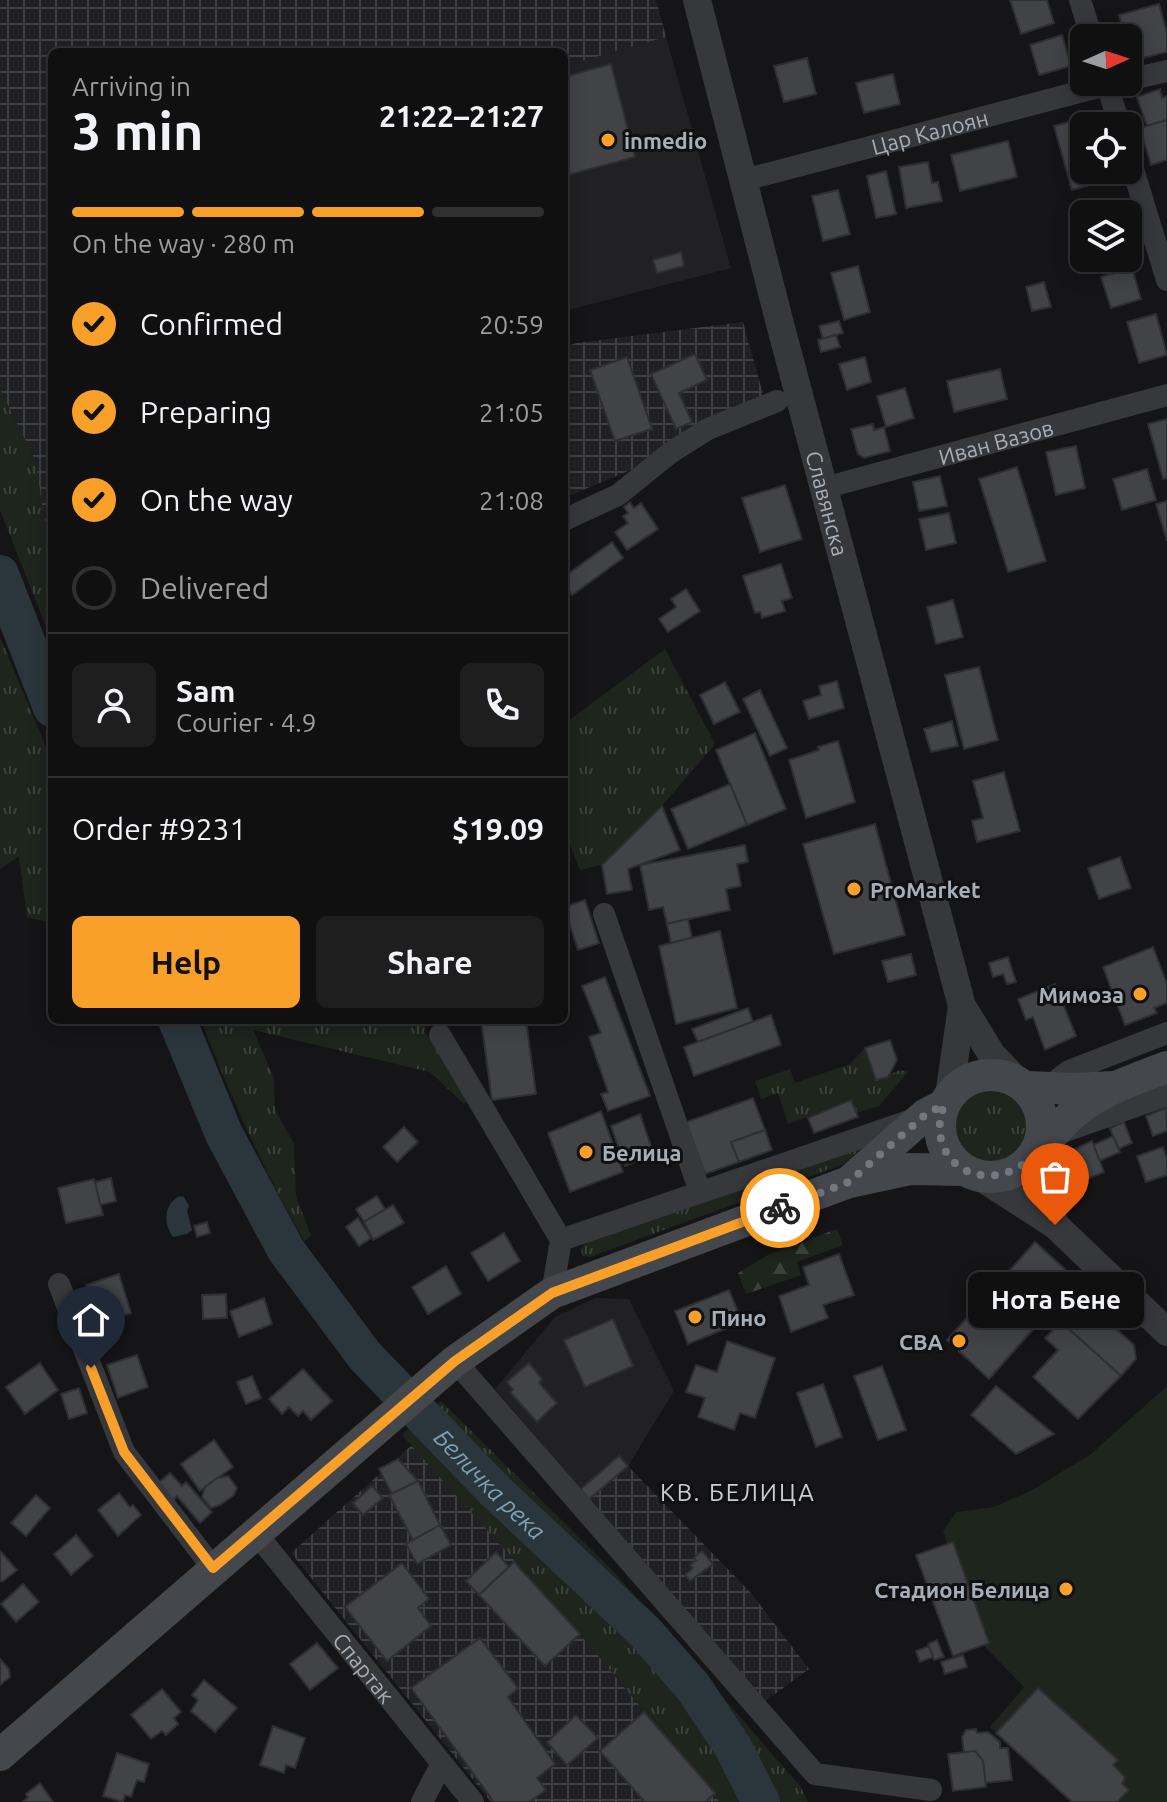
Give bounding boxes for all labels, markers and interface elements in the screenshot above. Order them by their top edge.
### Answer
north arrow [1070,24,1142,96]
map controls [1070,24,1142,272]
text: Arriving in [72,72,191,101]
text: 21:22–21:27 [379,99,544,133]
text: 3 min [72,102,203,160]
street label: Цар Калоян [869,104,991,159]
button: locate [1070,112,1142,184]
place label: inmedio [624,128,707,153]
marker: inmedio [599,131,617,149]
button: layers [1070,200,1142,272]
text: On the way · 280 m [72,229,295,258]
icon: check [72,302,116,346]
text: Confirmed [140,307,283,341]
text: 20:59 [479,310,544,339]
icon: check [72,390,116,434]
text: Preparing [140,395,272,429]
text: 21:05 [479,398,544,427]
street label: Иван Вазов [936,414,1056,469]
street label: Славянска [802,448,854,559]
icon: check [72,478,116,522]
text: On the way [140,483,293,517]
text: 21:08 [479,486,544,515]
text: Delivered [140,571,269,605]
button: person [72,663,156,747]
button: phone [460,663,544,747]
text: Sam [176,674,235,708]
text: Courier · 4.9 [176,708,316,737]
text: Order #9231 [72,812,246,846]
text: $19.09 [452,812,544,846]
place label: ProMarket [870,877,980,902]
marker: ProMarket [845,880,863,898]
button: Help [72,916,300,1008]
button: Share [316,916,544,1008]
place label: Мимоза [1038,982,1124,1007]
marker: Мимоза [1131,985,1149,1003]
place label: Белица [602,1140,681,1165]
marker: Белица [577,1143,595,1161]
pin [1021,1143,1089,1225]
icon: bag [1033,1155,1077,1199]
courier [740,1168,820,1248]
icon: bike [758,1186,802,1230]
callout: Нота Бене [967,1273,1143,1329]
text: Нота Бене [991,1285,1121,1314]
pin [57,1286,125,1368]
icon: home [69,1298,113,1342]
place label: Пино [711,1305,767,1330]
marker: Пино [686,1308,704,1326]
place label: CBA [899,1329,944,1354]
marker: CBA [950,1332,968,1350]
water label: Беличка река [429,1423,551,1545]
district label: КВ. БЕЛИЦА [660,1479,816,1506]
place label: Стадион Белица [874,1577,1050,1602]
marker: Стадион Белица [1057,1580,1075,1598]
street label: Спартак [329,1627,400,1707]

